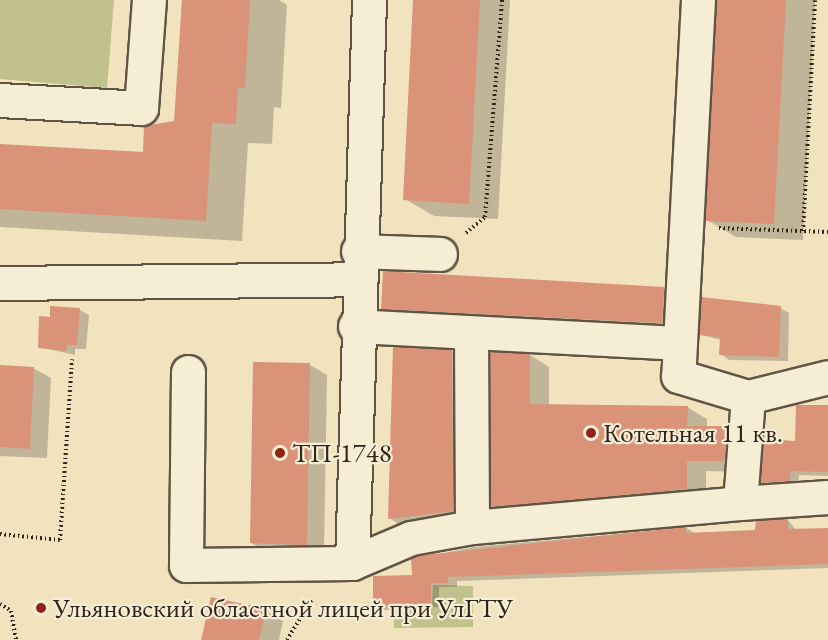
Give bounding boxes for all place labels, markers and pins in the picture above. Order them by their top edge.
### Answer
place label: Котельная 11 кв. [603,417,783,449]
marker: Котельная 11 кв. [584,426,598,440]
place label: ТП-1748 [292,437,392,469]
marker: ТП-1748 [273,446,287,460]
place label: Ульяновский областной лицей при УлГТУ [53,592,513,624]
marker: Ульяновский областной лицей при УлГТУ [34,601,48,615]

